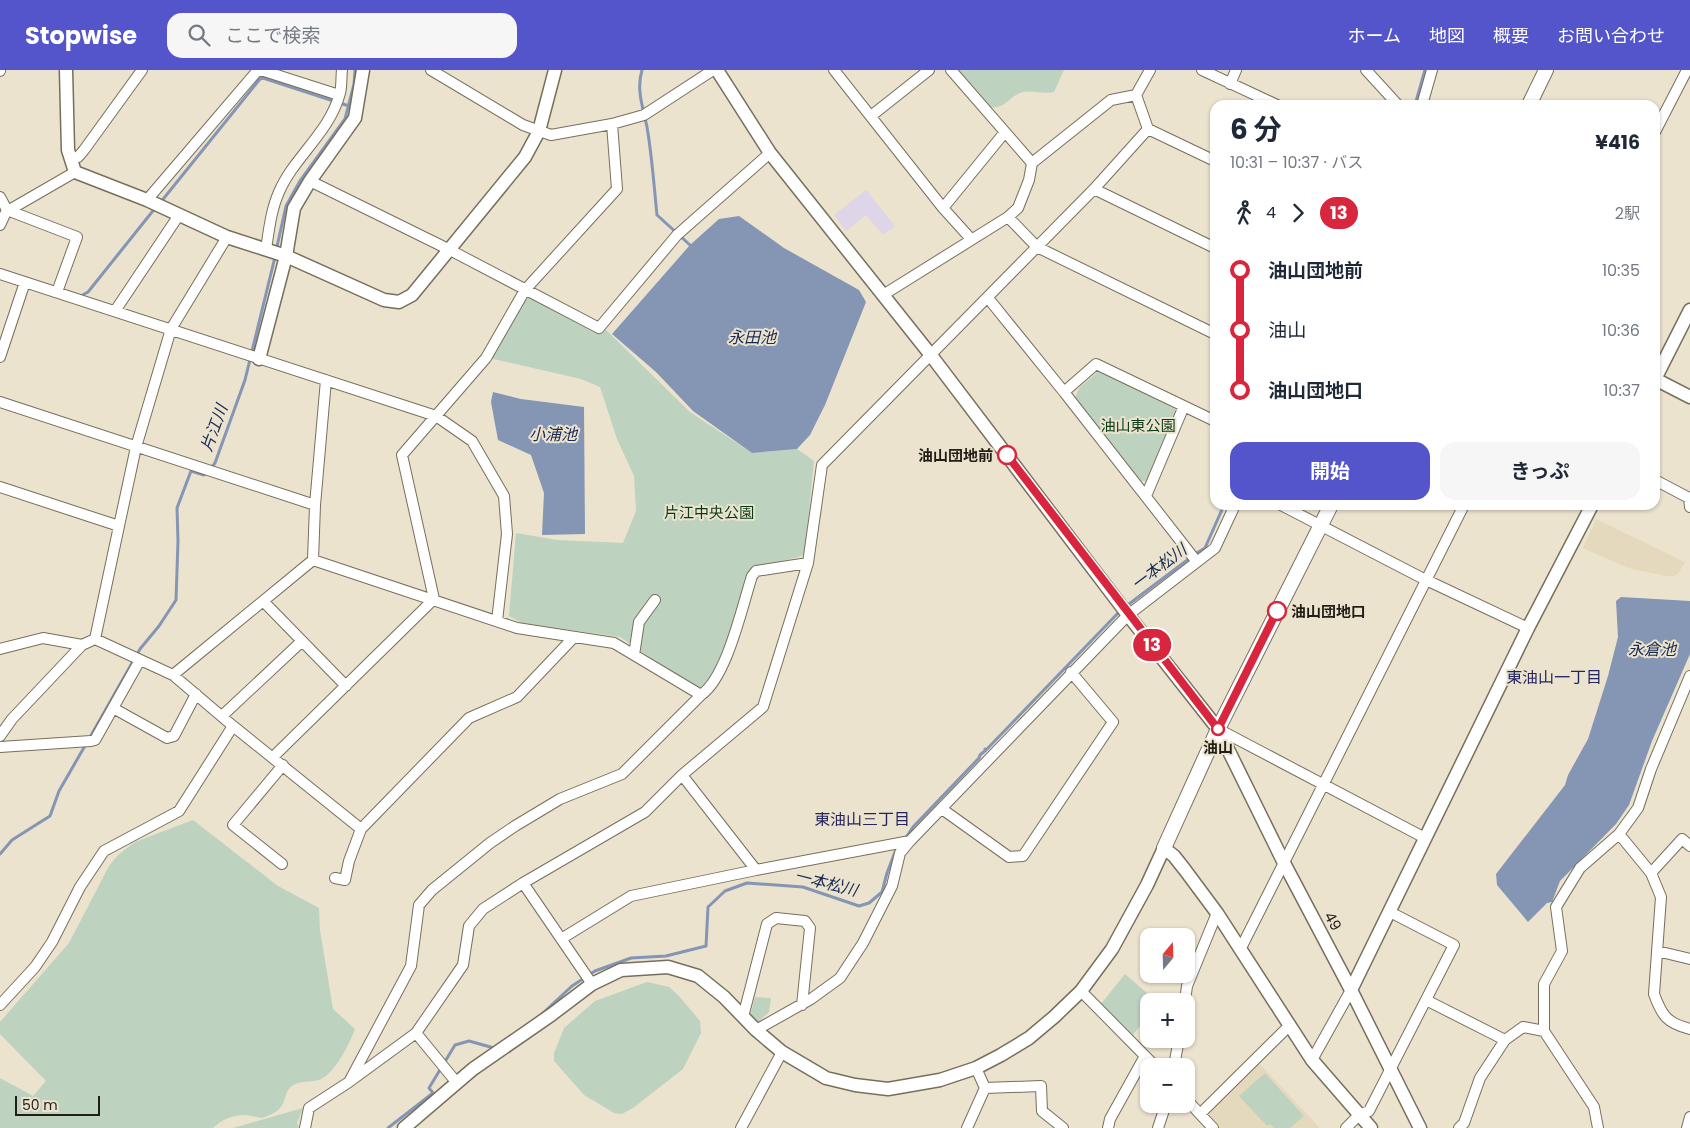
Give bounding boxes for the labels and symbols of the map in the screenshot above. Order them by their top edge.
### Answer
water label: 永田池 [728,326,778,349]
water label: 片江川 [195,400,234,454]
park label: 油山東公園 [1100,415,1176,436]
water label: 小浦池 [529,423,579,446]
place label: 油山団地前 [918,445,993,466]
marker: 油山団地前 [997,445,1017,465]
park label: 片江中央公園 [664,502,754,523]
water label: 一本松川 [1127,537,1193,595]
marker: 油山団地口 [1267,601,1287,621]
place label: 油山団地口 [1291,601,1366,622]
line badge: 13 [1130,629,1174,661]
water label: 永倉池 [1628,638,1678,661]
district label: 東油山一丁目 [1506,666,1602,689]
marker: 油山 [1211,722,1225,736]
place label: 油山 [1203,737,1233,758]
district label: 東油山三丁目 [814,808,910,831]
water label: 一本松川 [792,864,862,902]
street label: 49 [1319,908,1347,934]
north arrow [1140,928,1195,982]
scale bar [15,1093,100,1116]

